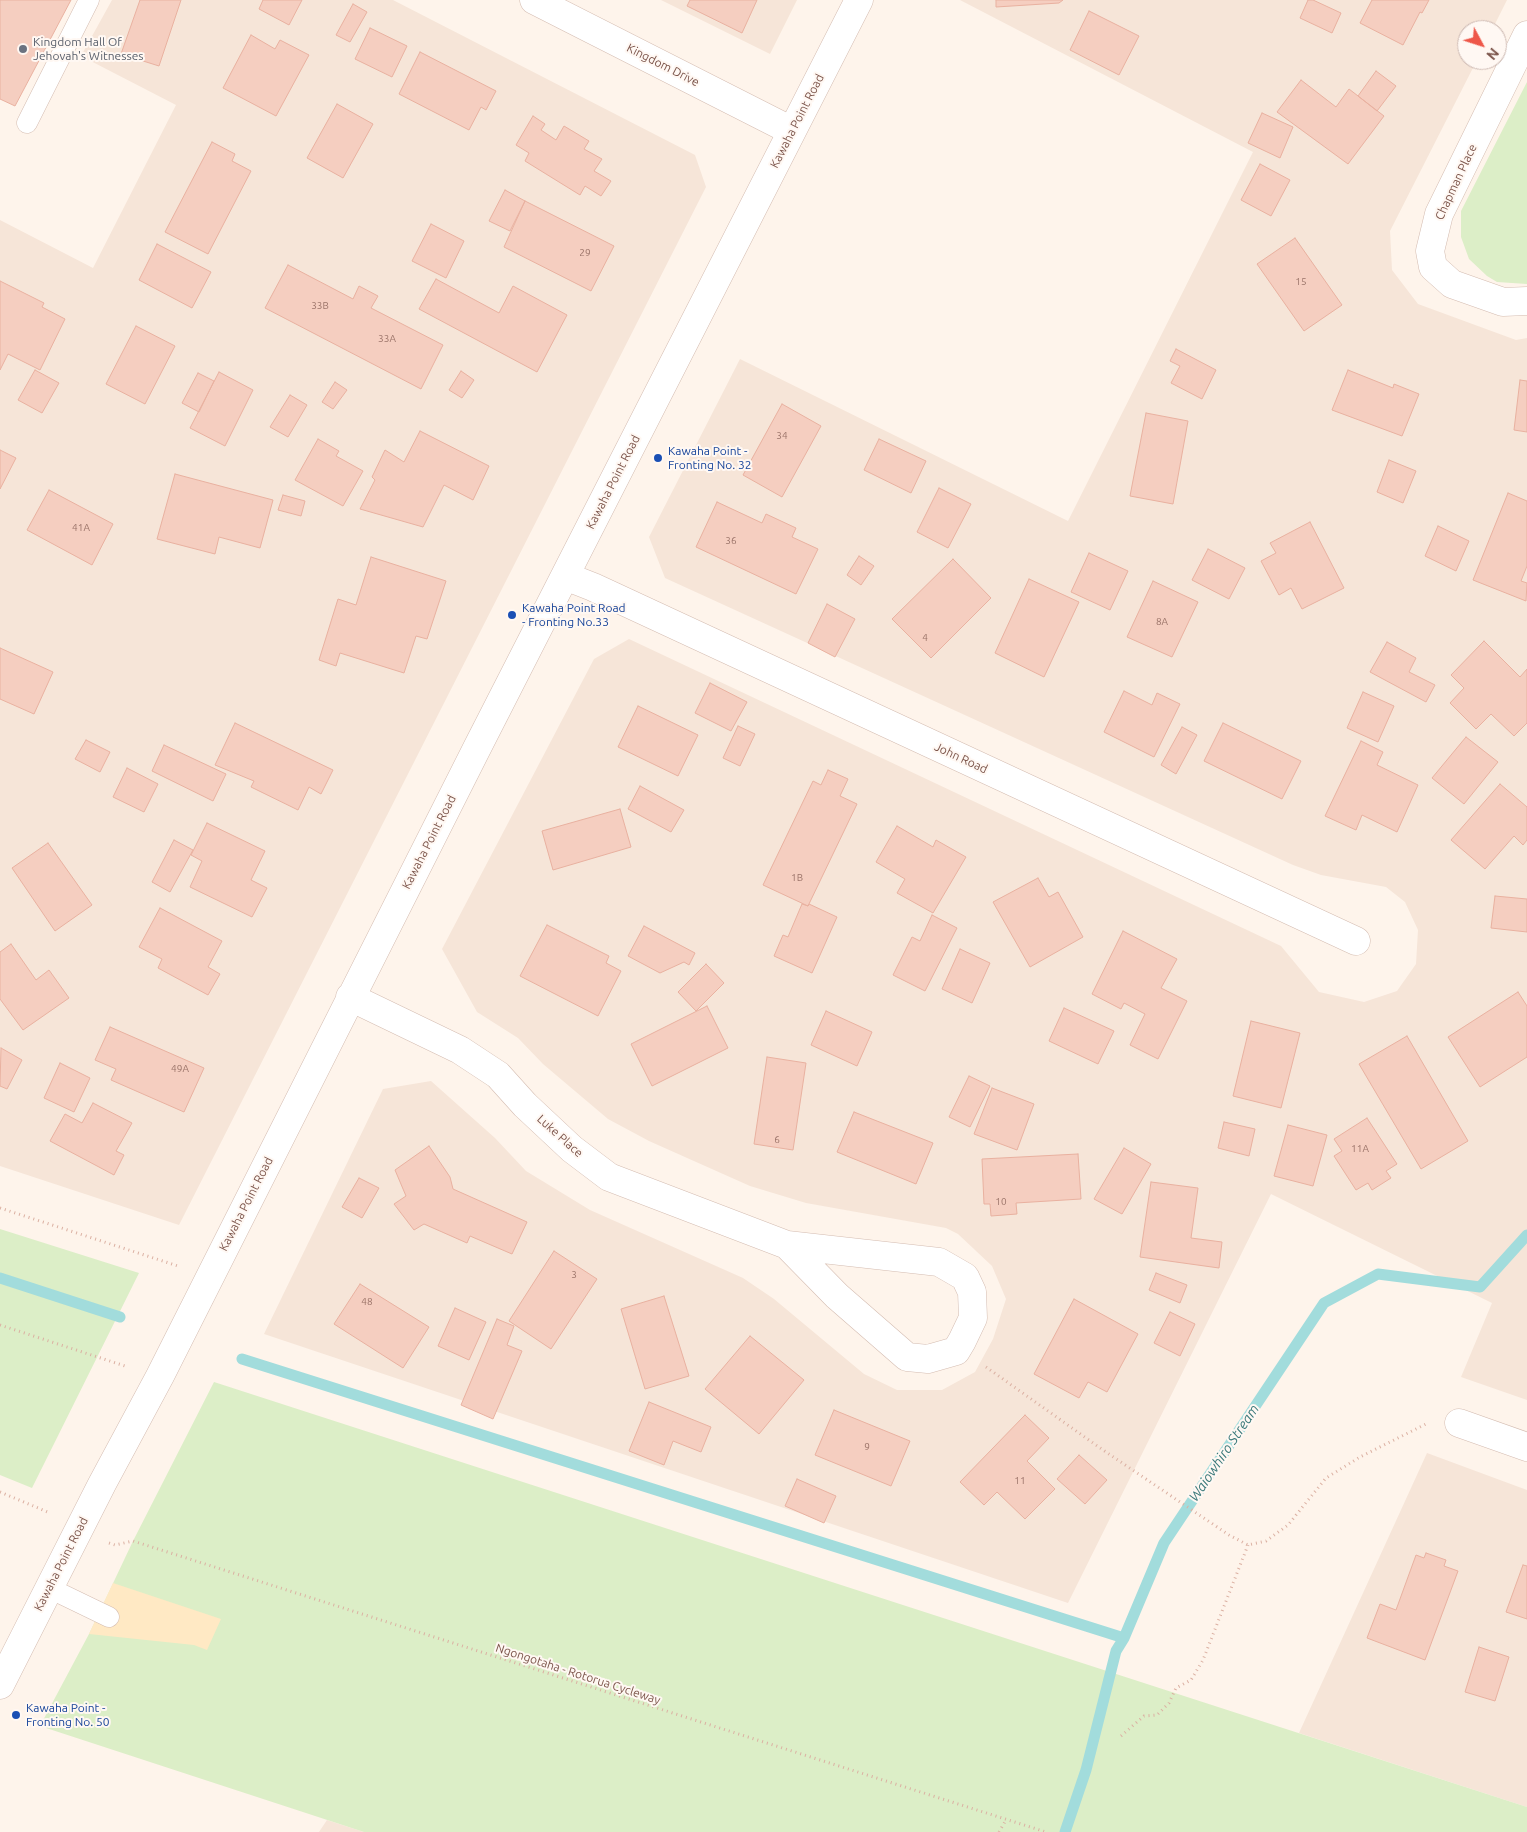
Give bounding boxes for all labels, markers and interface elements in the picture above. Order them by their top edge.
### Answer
north arrow [1457,20,1507,70]
place label: Kingdom Hall Of Jehovah's Witnesses [33,35,143,63]
street label: Kingdom Drive [624,40,702,90]
marker: Kingdom Hall Of Jehovah's Witnesses [17,43,29,55]
text: N [1483,45,1502,63]
street label: Kawaha Point Road [767,72,827,170]
street label: Chapman Place [1432,142,1480,222]
house number: 29 [579,247,591,259]
house number: 15 [1295,276,1307,288]
house number: 33B [311,300,329,312]
house number: 33A [378,333,396,345]
house number: 34 [776,430,788,442]
street label: Kawaha Point Road [583,433,643,531]
place label: Kawaha Point - Fronting No. 32 [668,444,751,472]
marker: Kawaha Point - Fronting No. 32 [652,452,664,464]
house number: 41A [72,522,90,534]
house number: 36 [725,535,737,547]
place label: Kawaha Point Road - Fronting No.33 [522,601,626,629]
marker: Kawaha Point Road - Fronting No.33 [506,609,518,621]
house number: 8A [1156,616,1168,628]
house number: 4 [922,632,928,644]
street label: John Road [932,739,990,777]
street label: Kawaha Point Road [399,793,459,891]
house number: 1B [791,872,803,884]
house number: 49A [171,1063,189,1075]
street label: Luke Place [534,1112,586,1160]
house number: 6 [774,1134,780,1146]
house number: 11A [1351,1143,1369,1155]
street label: Kawaha Point Road [216,1155,276,1253]
house number: 10 [995,1196,1007,1208]
house number: 3 [571,1269,577,1281]
house number: 48 [361,1296,373,1308]
water label: Waiowhiro Stream [1185,1401,1263,1505]
house number: 9 [864,1441,870,1453]
house number: 11 [1014,1475,1026,1487]
street label: Kawaha Point Road [31,1515,91,1613]
street label: Ngongotaha - Rotorua Cycleway [494,1641,662,1707]
place label: Kawaha Point - Fronting No. 50 [26,1701,109,1729]
marker: Kawaha Point - Fronting No. 50 [10,1709,22,1721]

